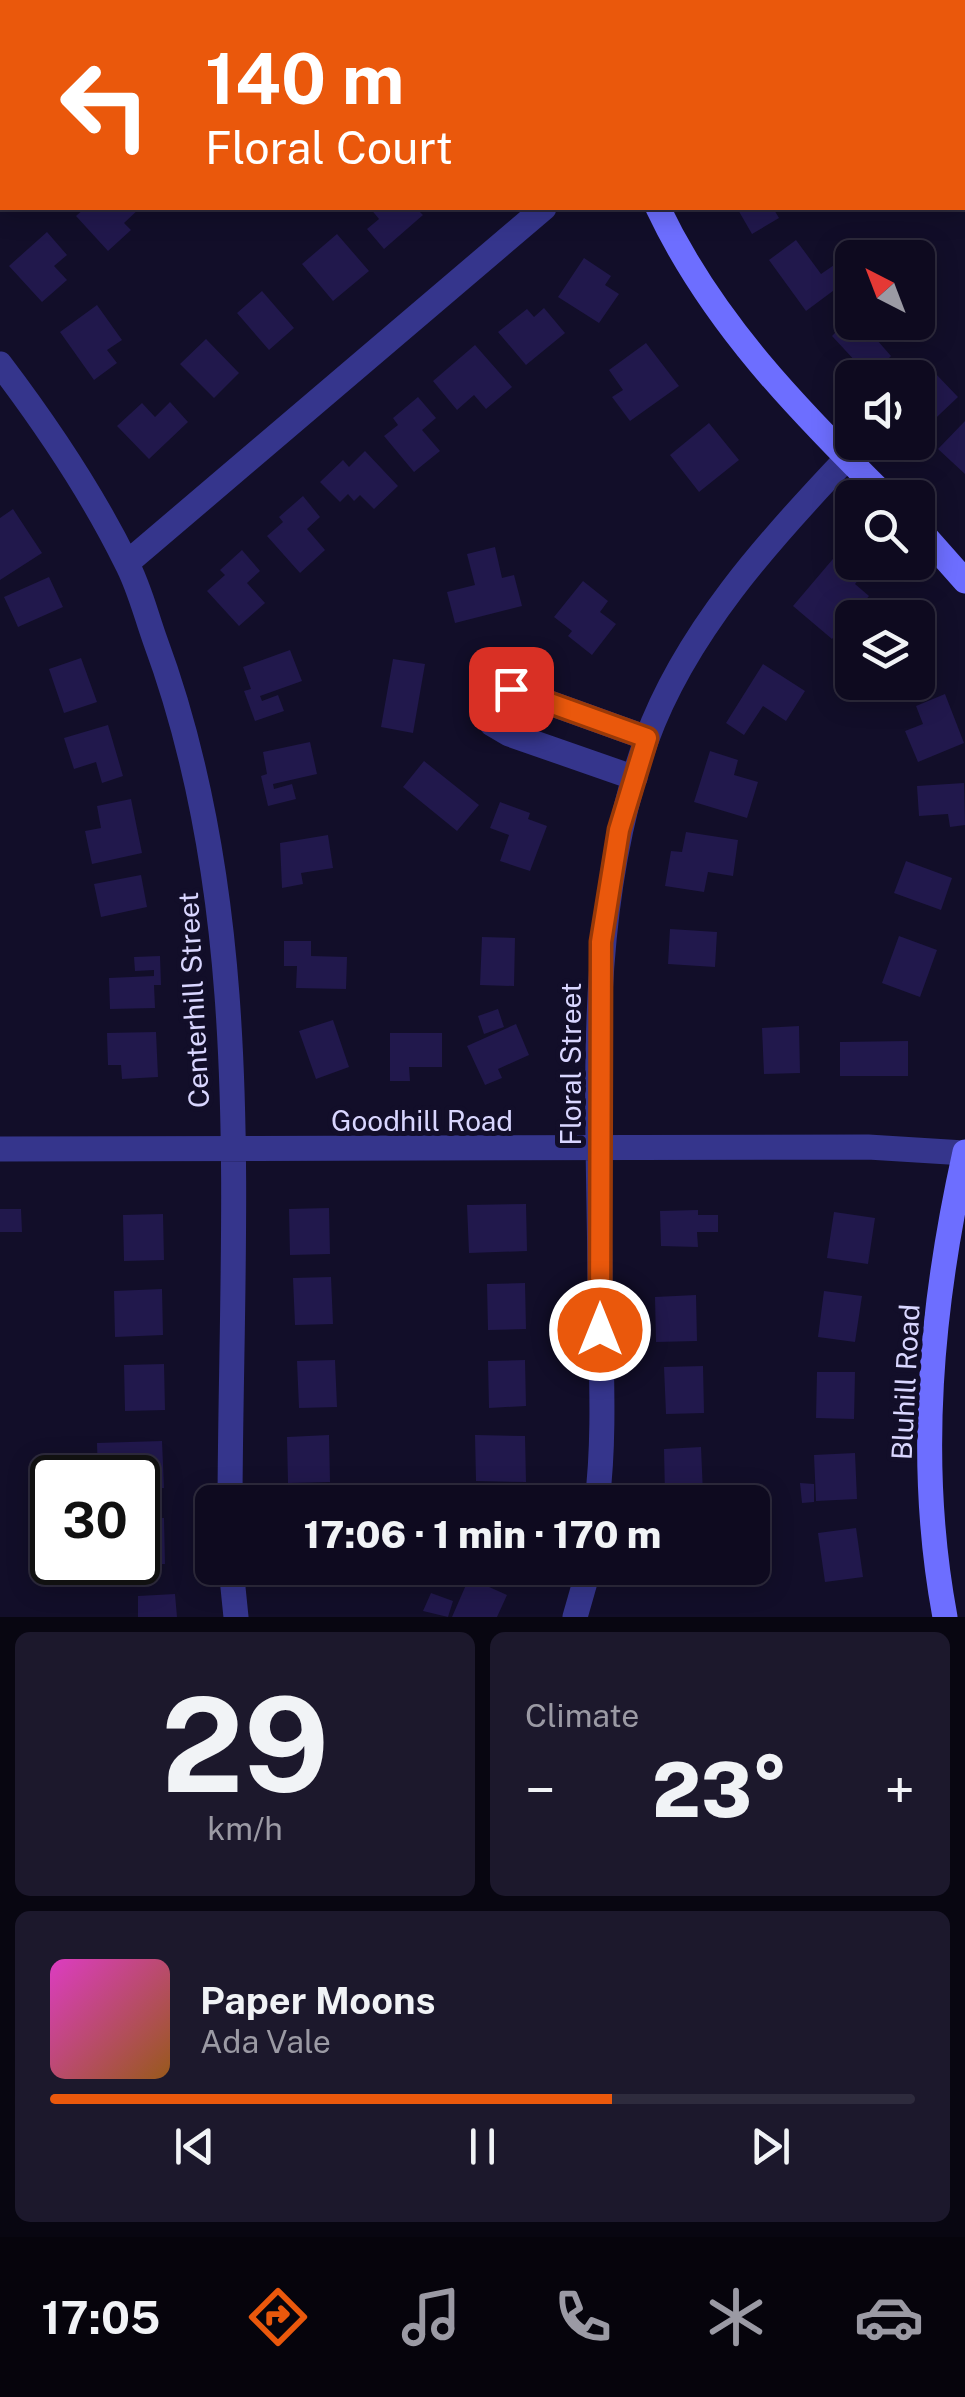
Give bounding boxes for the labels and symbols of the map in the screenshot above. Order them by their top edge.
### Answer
north arrow [835,240,935,340]
pin [469,647,554,732]
street label: Centerhill Street [171,891,215,1109]
street label: Floral Street [554,982,587,1146]
street label: Goodhill Road [331,1104,513,1137]
position arrow [548,1278,652,1382]
street label: Bluhill Road [884,1303,926,1461]
speed limit sign: 30 [30,1455,160,1585]

